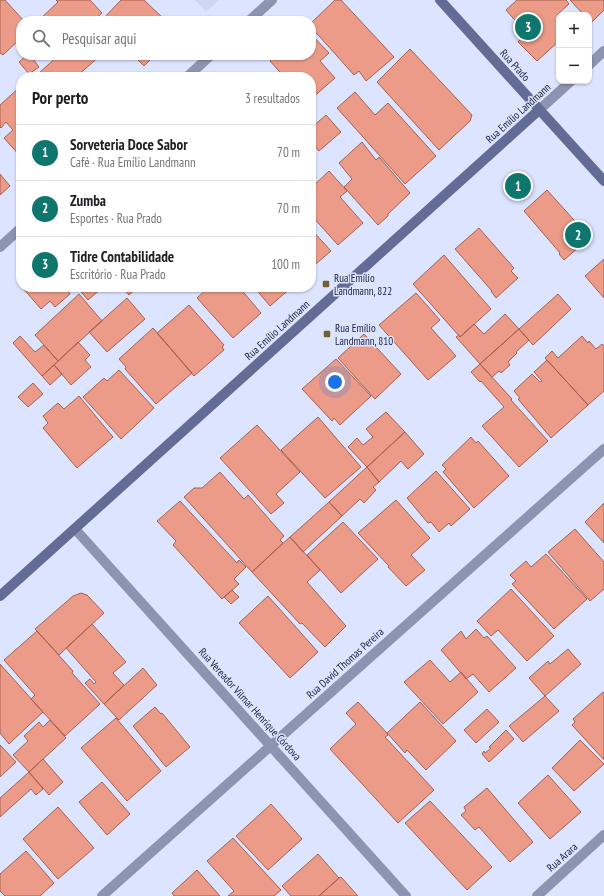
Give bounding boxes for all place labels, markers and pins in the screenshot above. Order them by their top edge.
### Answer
pin: 3 [515,12,541,42]
pin: 1 [505,171,531,201]
pin: 2 [565,220,591,250]
place label: Rua Emílio Landmann, 822 [334,271,392,298]
marker: Rua Emílio Landmann, 822 [321,279,331,289]
place label: Rua Emílio Landmann, 810 [335,321,393,348]
marker: Rua Emílio Landmann, 810 [322,329,332,339]

